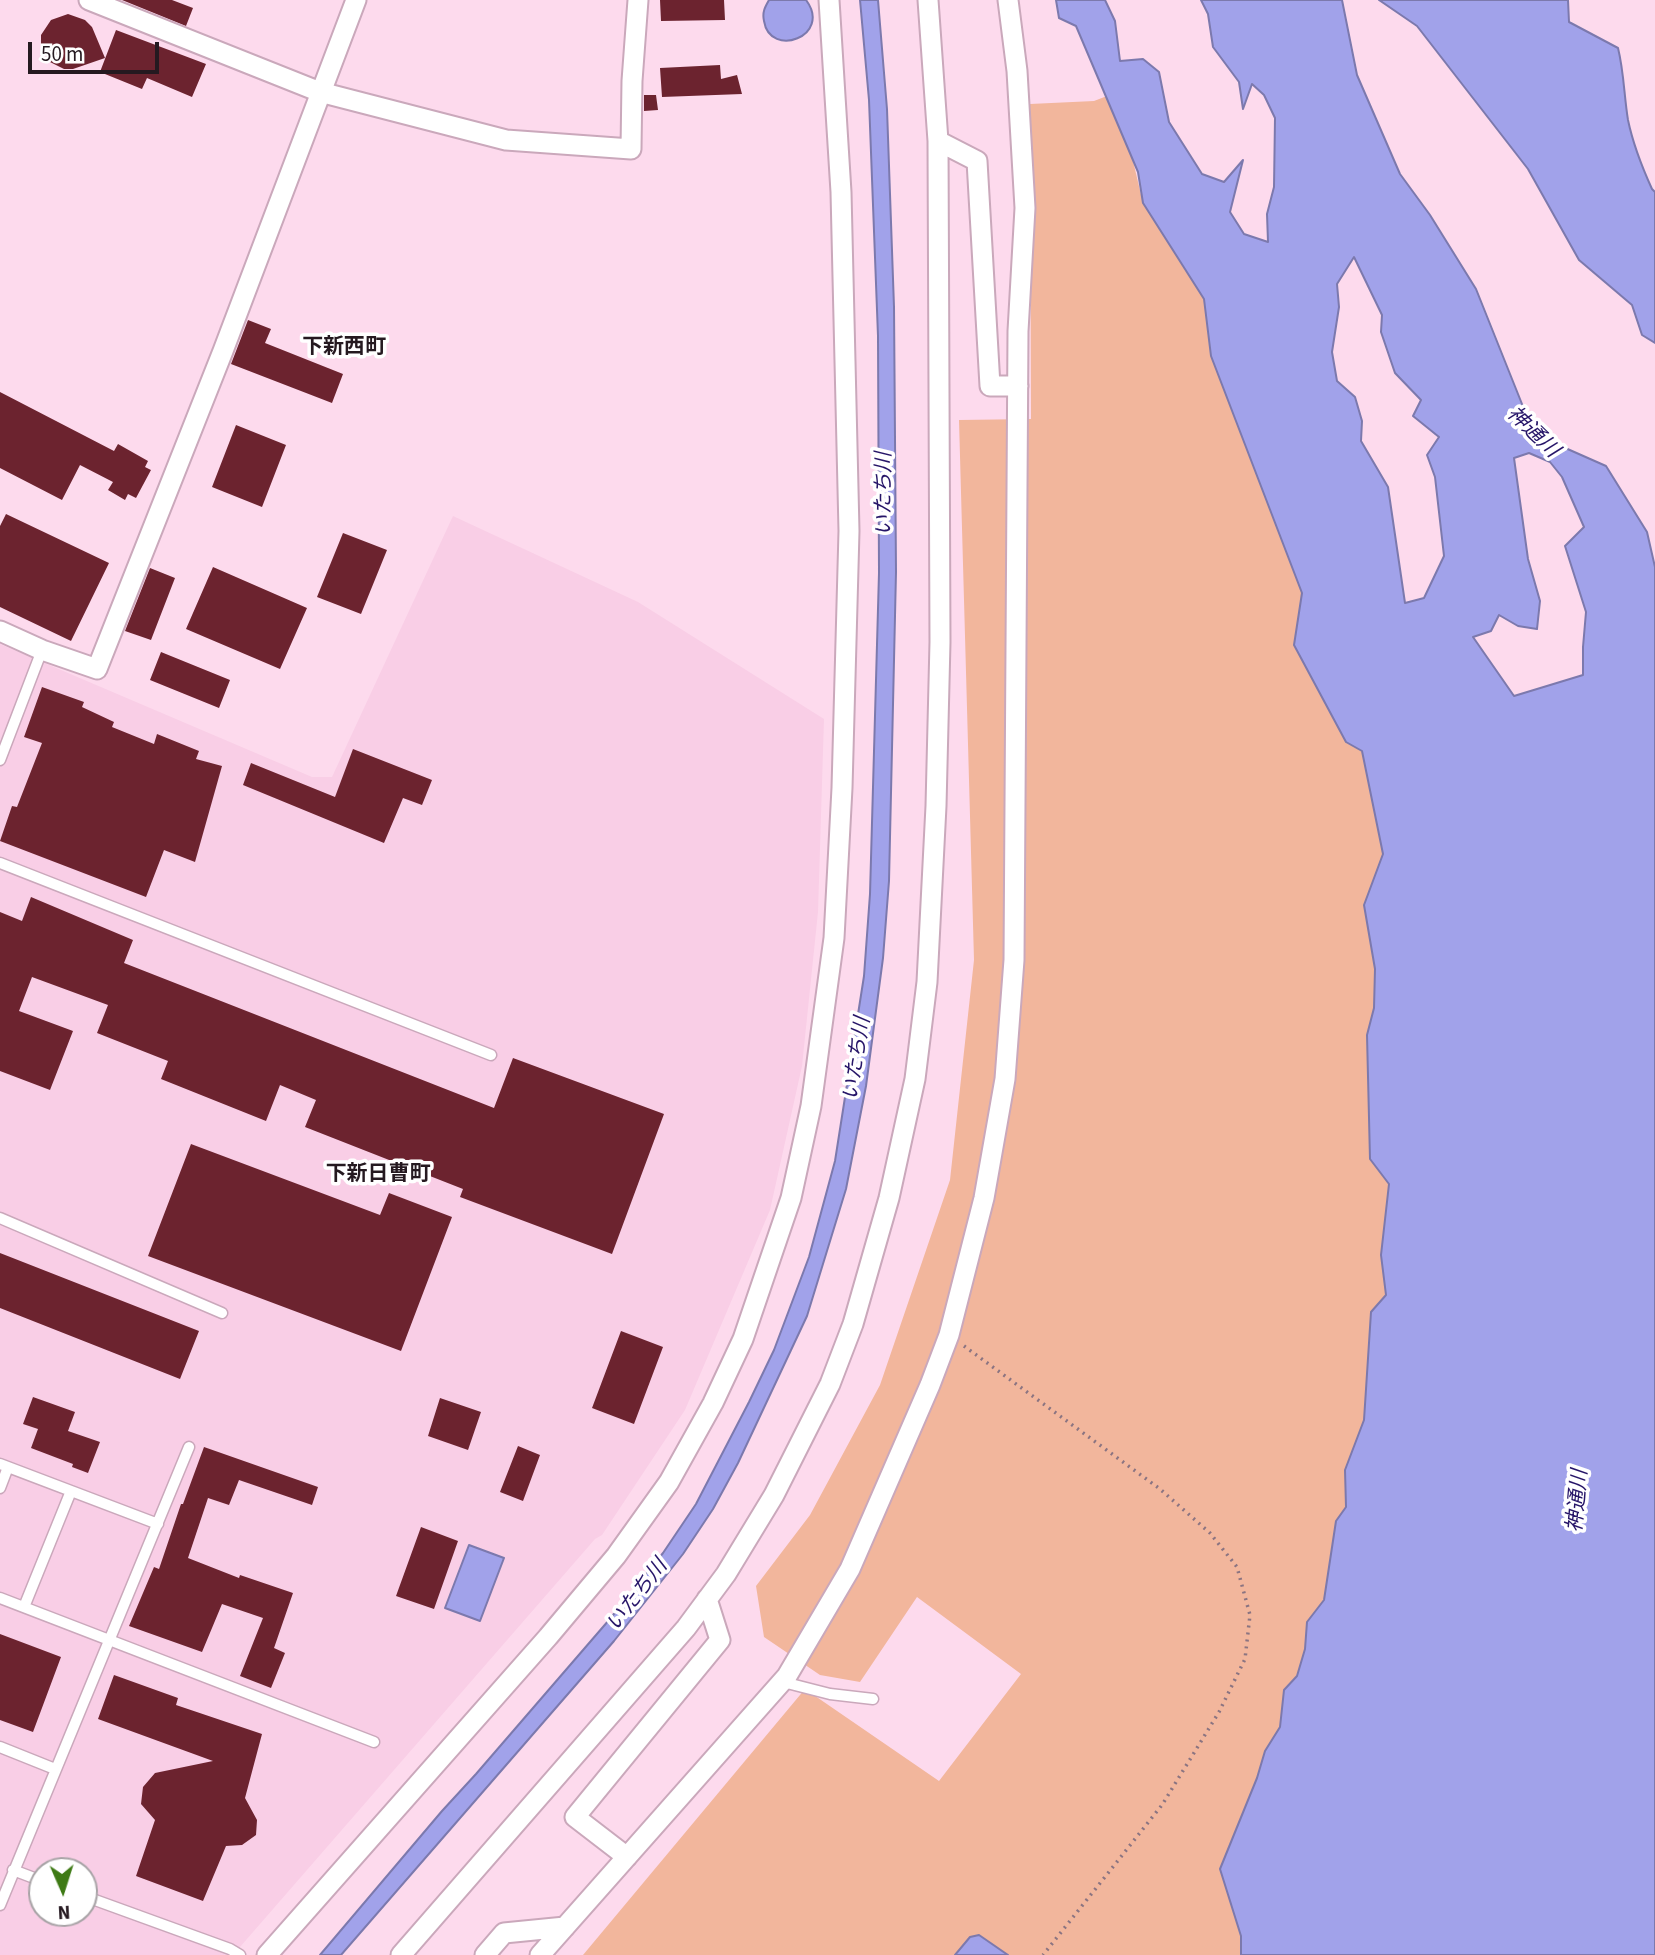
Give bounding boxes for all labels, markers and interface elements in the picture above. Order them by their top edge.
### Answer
scale bar [32,28,163,72]
text: 50 m [41,39,83,69]
district label: 下新西町 [302,335,386,361]
water label: 神通川 [1501,402,1563,464]
water label: いたち川 [872,452,898,536]
water label: いたち川 [839,1016,877,1102]
district label: 下新日曹町 [326,1162,430,1188]
water label: 神通川 [1564,1469,1594,1533]
water label: いたち川 [602,1555,674,1637]
north arrow [28,1857,98,1927]
text: N [57,1898,71,1925]

